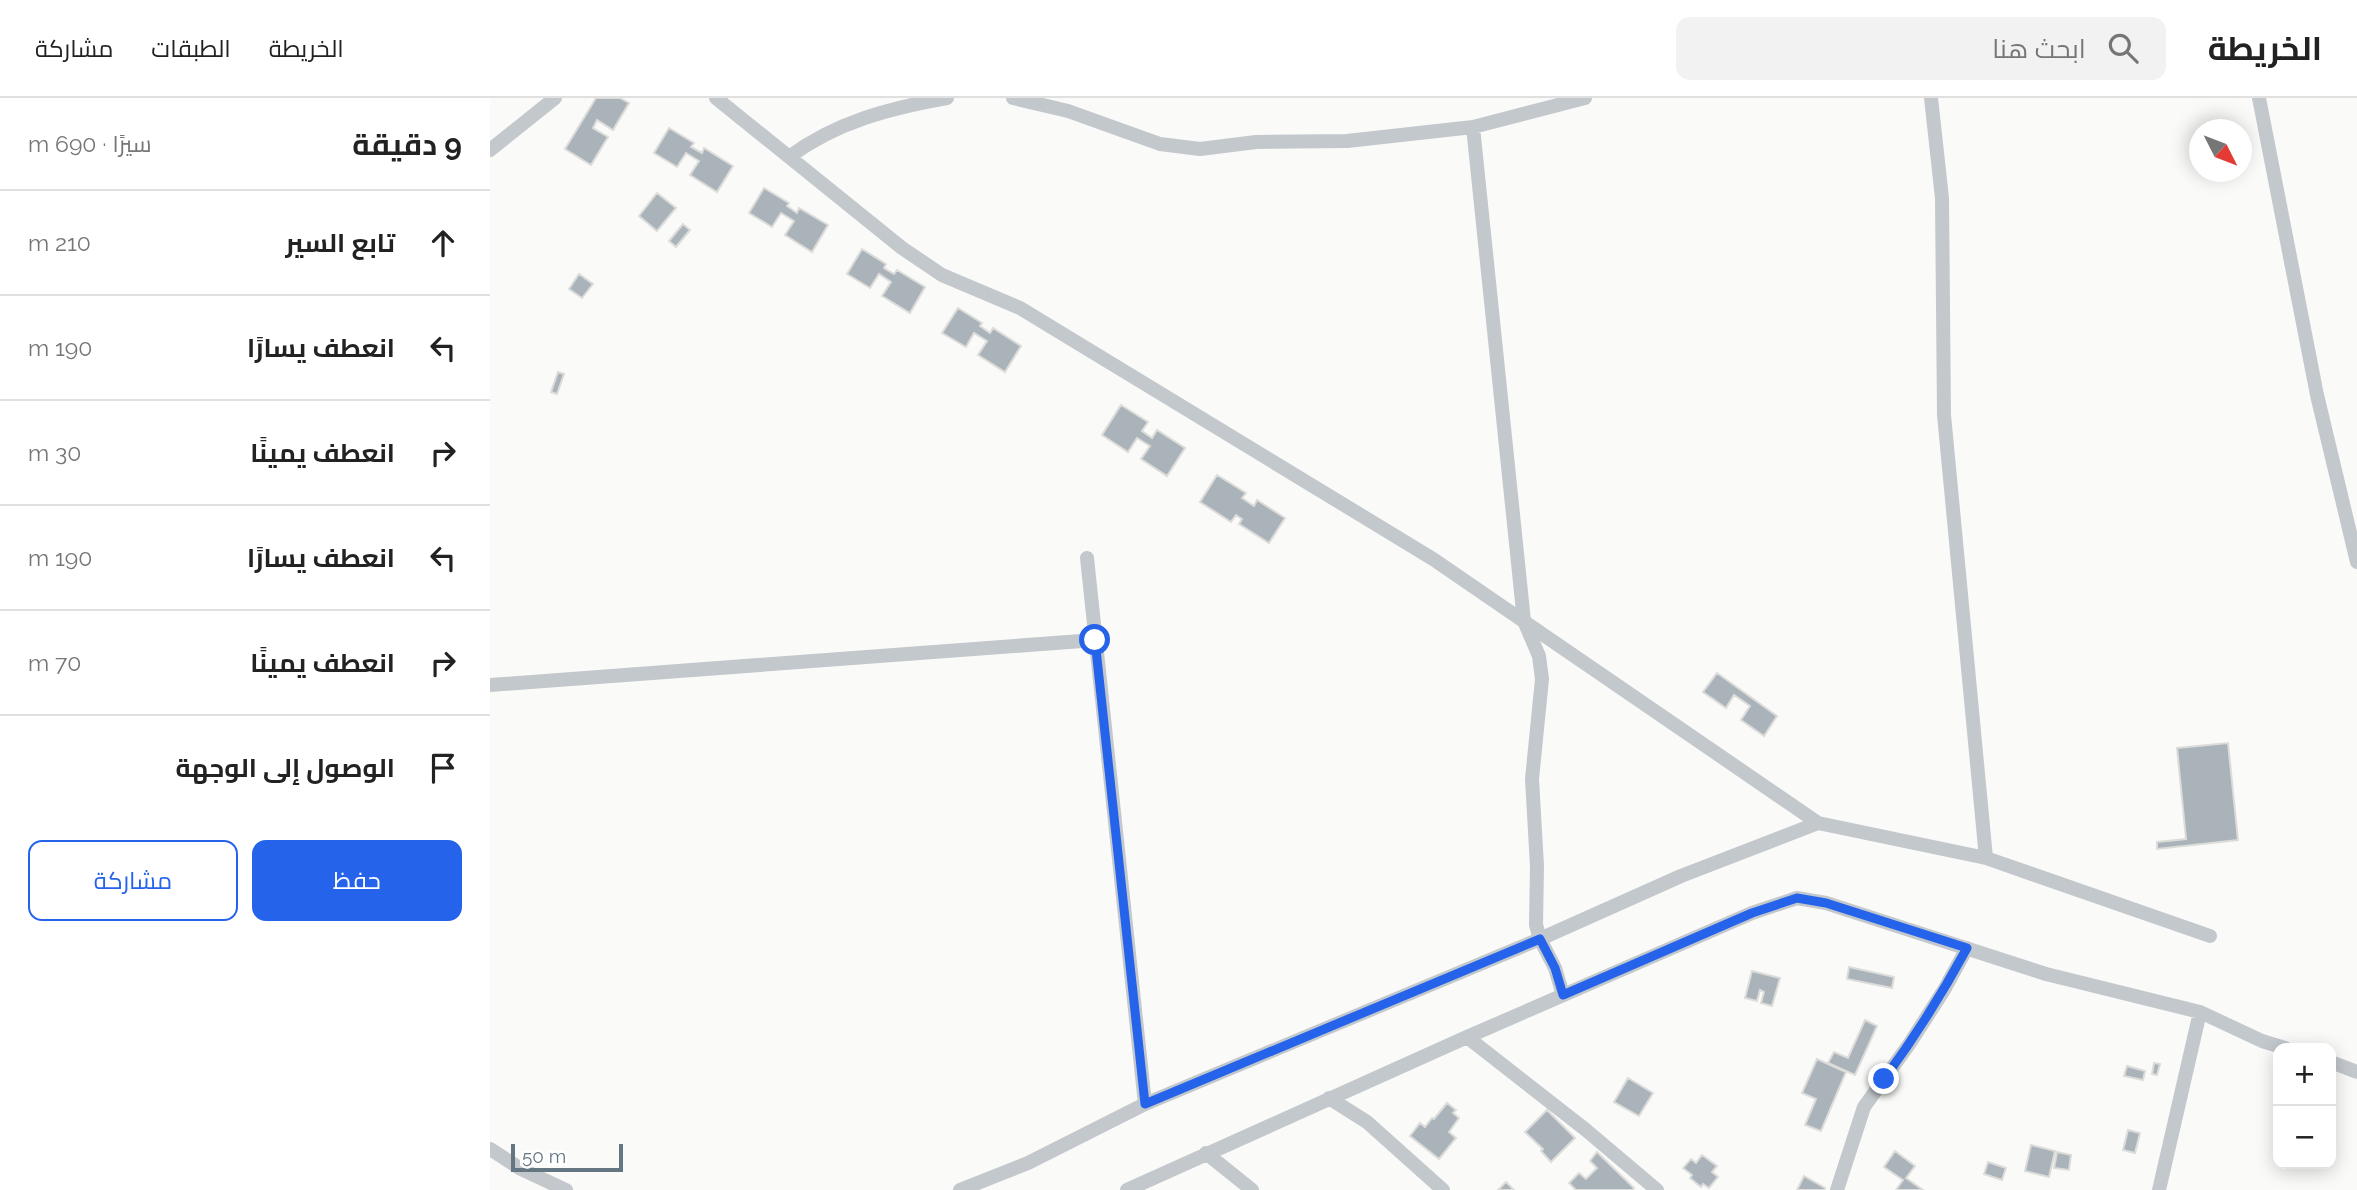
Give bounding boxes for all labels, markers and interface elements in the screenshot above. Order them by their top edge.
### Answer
search box [1676,17,2166,80]
icon: search [2104,29,2142,67]
text: الخريطة [2208,29,2322,68]
text: مشاركة [35,34,113,63]
text: الطبقات [151,34,231,63]
text: الخريطة [269,34,344,63]
text: ابحث هنا [1992,34,2086,64]
north arrow [2189,119,2252,182]
text: 9 دقيقة [352,127,462,162]
text: سيرًا · 690 m [28,130,151,157]
icon: ahead [424,224,462,262]
text: تابع السير [285,228,395,258]
text: 210 m [28,229,91,256]
icon: left [424,329,462,367]
text: انعطف يسارًا [247,333,395,363]
text: 190 m [28,334,92,361]
icon: right [424,434,462,472]
text: انعطف يمينًا [250,438,395,468]
text: 30 m [28,439,81,466]
icon: left [424,539,462,577]
text: انعطف يسارًا [247,543,395,573]
text: 190 m [28,544,92,571]
route start [1079,624,1110,655]
icon: right [424,644,462,682]
text: انعطف يمينًا [250,648,395,678]
text: 70 m [28,649,81,676]
icon: arrive [424,749,462,787]
text: الوصول إلى الوجهة [175,753,395,783]
button: مشاركة [28,840,238,921]
button: حفظ [252,840,462,921]
map controls [2273,1043,2336,1169]
button: + [2273,1043,2336,1106]
route end [1868,1063,1899,1094]
button: − [2273,1106,2336,1169]
scale bar [511,1141,623,1173]
text: 50 m [522,1145,566,1167]

